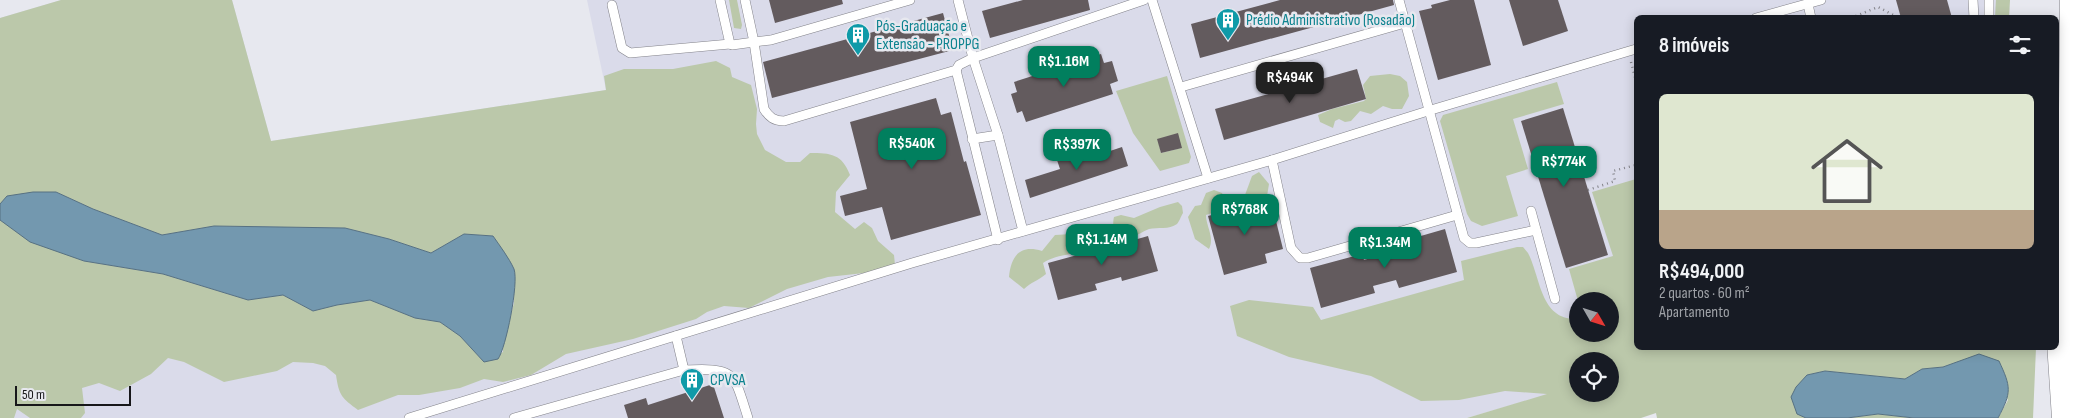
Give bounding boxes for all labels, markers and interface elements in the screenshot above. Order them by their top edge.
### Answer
building icon: Prédio Administrativo (Rosadão) [1215,7,1241,41]
place label: Prédio Administrativo (Rosadão) [1246,11,1415,30]
place label: Pós-Graduação e Extensão - PROPPG [876,17,979,54]
building icon: Pós-Graduação e Extensão - PROPPG [845,22,871,56]
icon: filters [2006,31,2034,59]
text: 8 imóveis [1659,33,1729,58]
pin: R$1.16M [1018,46,1110,88]
text: R$1.16M [1039,52,1089,71]
pin: R$494K [1249,62,1331,104]
text: R$494K [1267,68,1313,87]
icon: home [1802,126,1892,216]
pin: R$540K [871,128,953,170]
pin: R$397K [1036,128,1118,171]
text: R$540K [889,134,935,153]
text: R$397K [1054,135,1100,154]
pin: R$774K [1523,146,1605,188]
text: R$774K [1542,152,1586,171]
pin: R$768K [1204,194,1286,236]
text: R$768K [1222,200,1268,219]
pin: R$1.14M [1056,224,1148,266]
pin: R$1.34M [1339,226,1431,269]
text: R$1.14M [1077,230,1127,249]
text: R$1.34M [1359,233,1411,252]
text: R$494,000 [1659,259,1744,284]
text: 2 quartos · 60 m² [1659,284,1750,303]
north arrow [1569,292,1619,342]
map controls [1569,292,1619,402]
text: Apartamento [1659,303,1730,322]
button: locate [1569,352,1619,402]
building icon: CPVSA [679,367,705,401]
place label: CPVSA [710,371,746,390]
scale bar [15,383,131,406]
text: 50 m [22,386,45,403]

